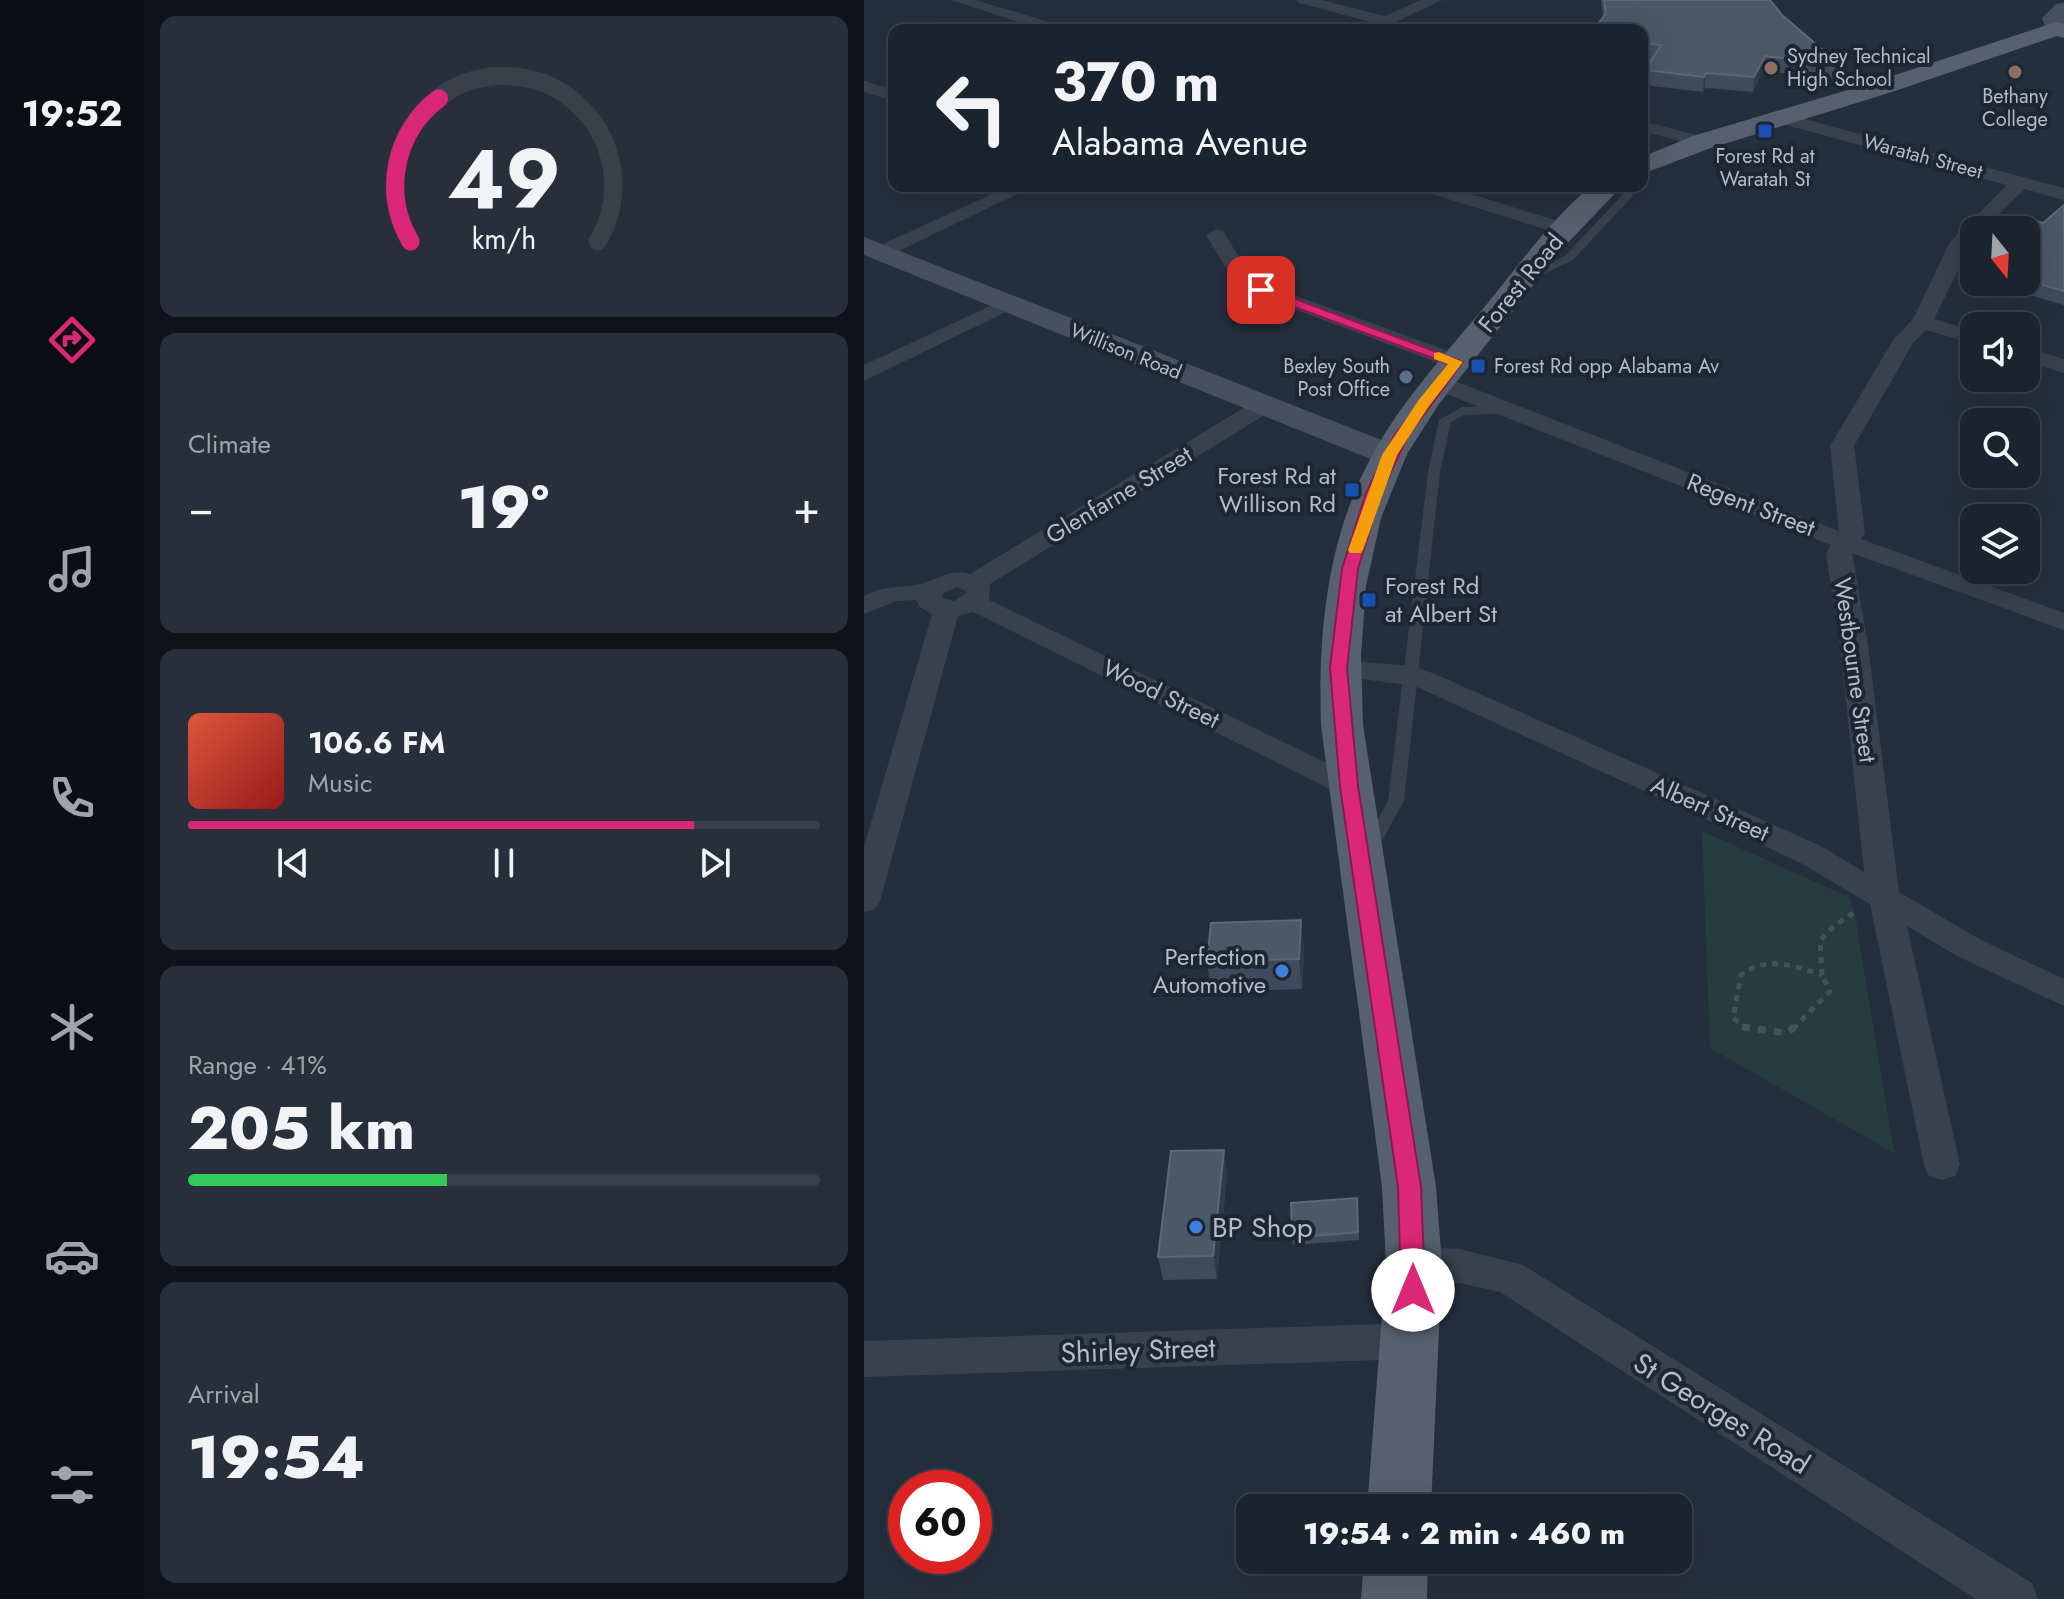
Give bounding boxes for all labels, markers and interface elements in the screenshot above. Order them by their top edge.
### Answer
text: 370 m [1052,41,1220,122]
place label: Sydney Technical High School [1787,42,1931,94]
icon: left [920,56,1024,160]
marker: Sydney Technical High School [1762,59,1780,77]
marker: Bethany College [2006,63,2024,81]
place label: Bethany College [1982,82,2048,134]
text: 19:52 [22,87,122,139]
text: Alabama Avenue [1052,116,1308,168]
text: 49 [447,119,561,239]
marker: Forest Rd at Waratah St [1756,122,1774,140]
street label: Waratah Street [1860,127,1986,186]
place label: Forest Rd at Waratah St [1715,142,1815,194]
north arrow [1960,216,2040,296]
map controls [1960,216,2040,584]
text: km/h [472,218,536,260]
street label: Forest Road [1470,225,1572,340]
pin [1227,256,1295,324]
icon: arrive [1239,268,1283,312]
icon: directions [44,312,100,368]
button: sound [1960,312,2040,392]
street label: Willison Road [1066,316,1186,387]
place label: Bexley South Post Office [1283,352,1390,404]
place label: Forest Rd opp Alabama Av [1494,352,1719,381]
marker: Forest Rd opp Alabama Av [1469,357,1487,375]
marker: Bexley South Post Office [1397,368,1415,386]
button: search [1960,408,2040,488]
text: Climate [188,425,271,463]
street label: Glenfarne Street [1039,437,1199,552]
place label: Forest Rd at Willison Rd [1217,458,1336,521]
text: 19° [458,464,549,551]
street label: Regent Street [1682,464,1821,545]
text: − [188,476,214,540]
text: + [793,476,820,540]
marker: Forest Rd at Willison Rd [1343,481,1361,499]
button: layers [1960,504,2040,584]
icon: music [44,541,100,597]
place label: Forest Rd at Albert St [1385,568,1497,631]
street label: Westbourne Street [1825,575,1886,765]
marker: Forest Rd at Albert St [1360,591,1378,609]
street label: Wood Street [1097,650,1226,737]
text: 106.6 FM [308,721,445,764]
text: Music [308,764,372,802]
street label: Albert Street [1646,767,1775,850]
icon: phone [44,770,100,826]
icon: previous [271,841,315,885]
icon: pause [482,841,526,885]
icon: next [693,841,737,885]
place label: Perfection Automotive [1153,939,1266,1002]
marker: Perfection Automotive [1273,962,1291,980]
icon: climate [44,999,100,1055]
text: Range · 41% [188,1046,327,1084]
text: 205 km [188,1085,415,1172]
place label: BP Shop [1212,1207,1313,1248]
marker: BP Shop [1187,1218,1205,1236]
icon: car [44,1228,100,1284]
position arrow [1371,1248,1455,1332]
street label: Shirley Street [1060,1327,1216,1374]
street label: St Georges Road [1625,1343,1818,1484]
text: Arrival [188,1375,260,1413]
text: 19:54 [188,1414,365,1501]
icon: filters [44,1457,100,1513]
speed limit sign: 60 [888,1470,992,1574]
text: 19:54 · 2 min · 460 m [1303,1512,1625,1555]

